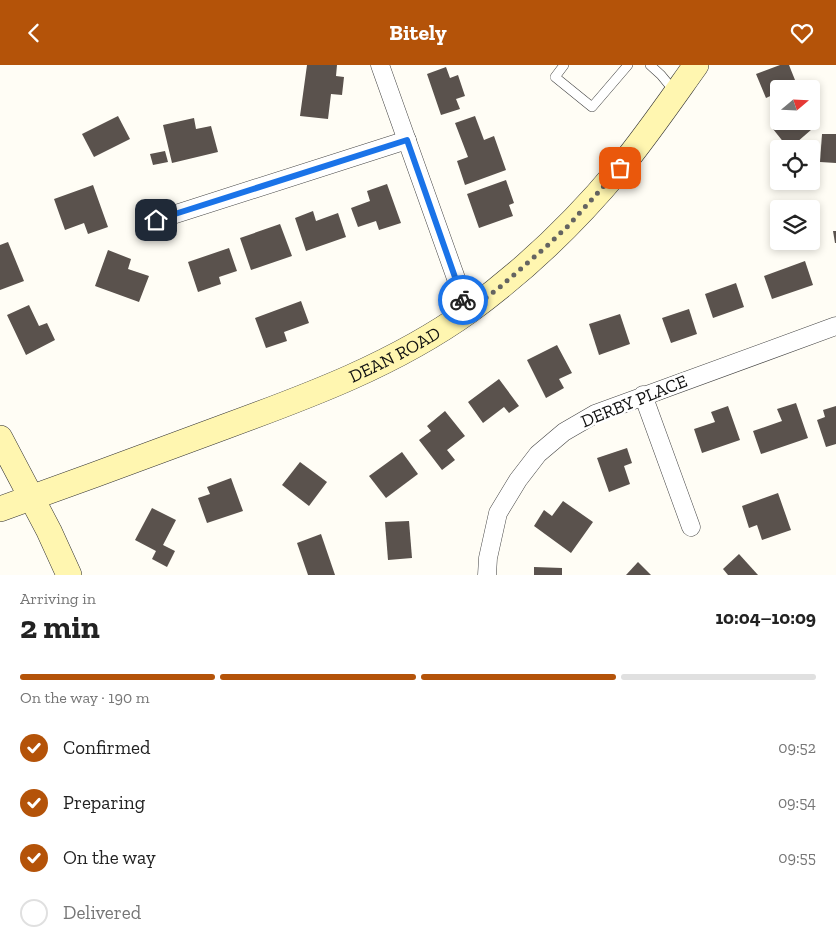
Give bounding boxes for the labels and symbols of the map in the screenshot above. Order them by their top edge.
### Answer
north arrow [770,80,820,130]
pin [599,147,641,189]
pin [135,199,177,241]
courier [438,275,488,325]
street label: DEAN ROAD [345,322,444,388]
street label: DERBY PLACE [578,370,690,432]

